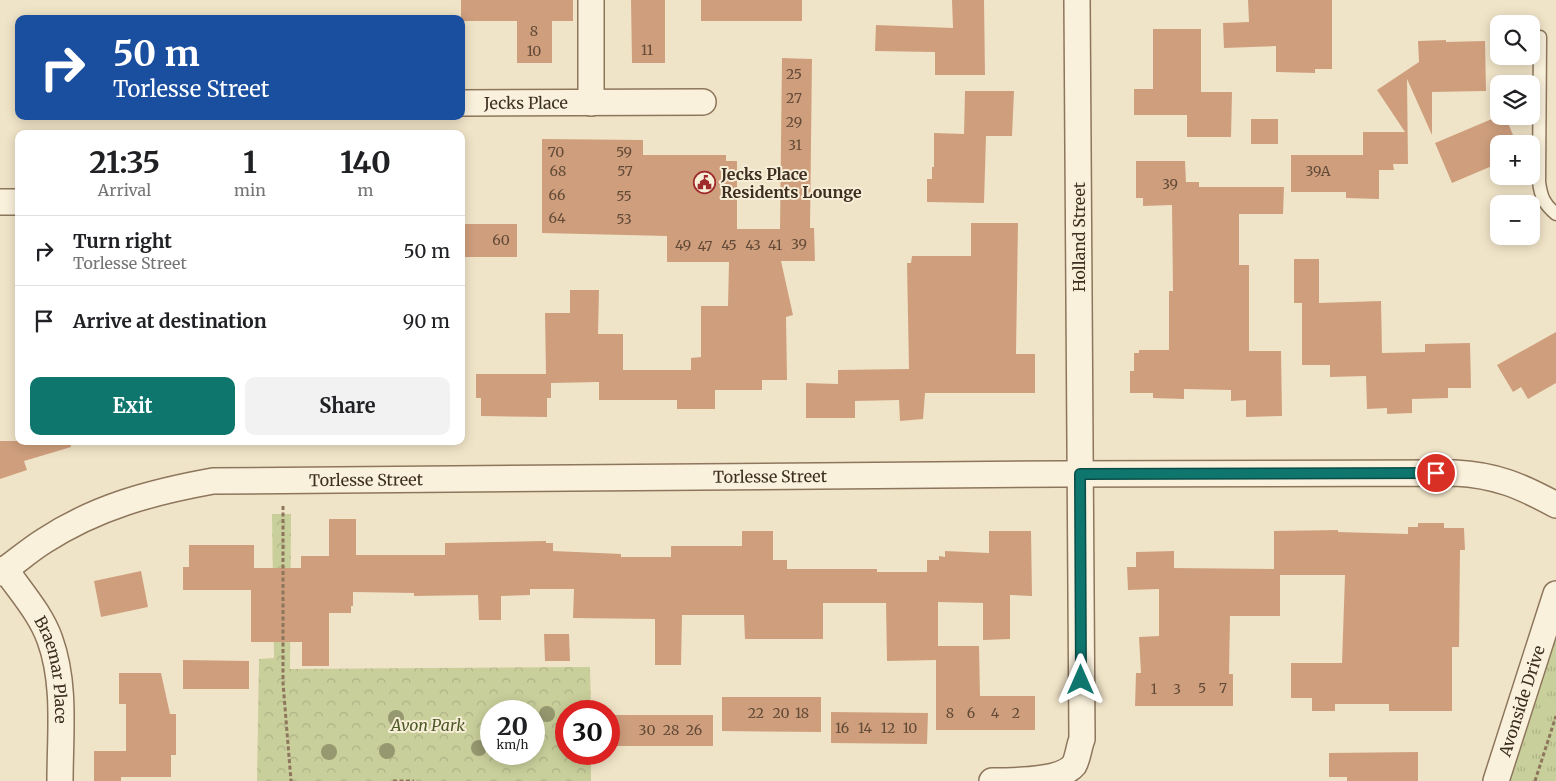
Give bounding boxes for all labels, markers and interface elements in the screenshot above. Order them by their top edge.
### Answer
map controls [1490,15,1540,245]
button: search [1490,15,1540,65]
house number: 8 [530,22,538,40]
text: 50 m [113,32,200,76]
icon: right [30,35,95,100]
house number: 11 [641,41,653,59]
house number: 10 [527,42,541,60]
house number: 25 [786,65,802,83]
text: Torlesse Street [113,75,269,103]
button: layers [1490,75,1540,125]
house number: 27 [786,89,802,107]
street label: Jecks Place [483,93,568,113]
house number: 29 [786,113,802,131]
button: + [1490,135,1540,185]
house number: 31 [788,136,802,154]
text: 21:35 [89,143,160,181]
text: 1 [243,143,257,181]
text: 140 [340,143,391,181]
house number: 70 [548,143,564,161]
house number: 59 [616,143,632,161]
house number: 68 [550,162,566,180]
house number: 57 [617,162,633,180]
house number: 39A [1305,162,1331,180]
place label: Jecks Place Residents Lounge [720,164,862,202]
public building icon: Jecks Place Residents Lounge [693,171,717,195]
house number: 39 [1162,175,1178,193]
text: Arrival [98,180,151,200]
text: min [234,180,266,200]
text: m [357,180,373,200]
street label: Holland Street [1069,181,1089,292]
house number: 66 [549,186,565,204]
house number: 55 [616,187,632,205]
button: − [1490,195,1540,245]
house number: 64 [548,209,566,227]
house number: 53 [616,210,632,228]
text: Turn right [73,229,172,253]
house number: 60 [492,231,510,249]
house number: 39 [791,235,807,253]
house number: 49 [675,236,691,254]
house number: 45 [721,236,737,254]
house number: 43 [745,236,761,254]
house number: 41 [768,236,782,254]
icon: right [30,237,58,265]
house number: 47 [697,237,713,255]
text: 50 m [404,239,450,263]
text: Torlesse Street [73,253,187,273]
icon: arrive [30,307,58,335]
text: Arrive at destination [73,309,267,333]
text: 90 m [403,309,450,333]
button: Exit [30,377,235,435]
button: Share [245,377,450,435]
pin [1415,452,1457,494]
icon: arrive [1422,459,1450,487]
street label: Torlesse Street [713,466,828,487]
street label: Torlesse Street [309,469,424,490]
street label: Braemar Place [30,612,71,724]
street label: Avonside Drive [1494,643,1549,760]
position arrow [1054,653,1106,705]
house number: 5 [1198,679,1206,697]
house number: 7 [1219,679,1227,697]
house number: 1 [1151,680,1157,698]
house number: 3 [1173,680,1181,698]
speed limit sign: 30 [555,700,620,765]
house number: 22 [748,704,764,722]
house number: 20 [772,704,790,722]
house number: 18 [795,704,809,722]
house number: 8 [946,704,954,722]
house number: 6 [967,704,975,722]
house number: 4 [991,704,1000,722]
house number: 2 [1012,704,1020,722]
text: 20 [497,710,528,742]
park label: Avon Park [389,715,465,735]
house number: 16 [835,719,849,737]
house number: 14 [858,719,872,737]
house number: 12 [881,719,895,737]
house number: 10 [903,719,917,737]
house number: 30 [639,721,655,739]
house number: 28 [663,721,679,739]
house number: 26 [686,721,702,739]
text: km/h [497,737,528,752]

